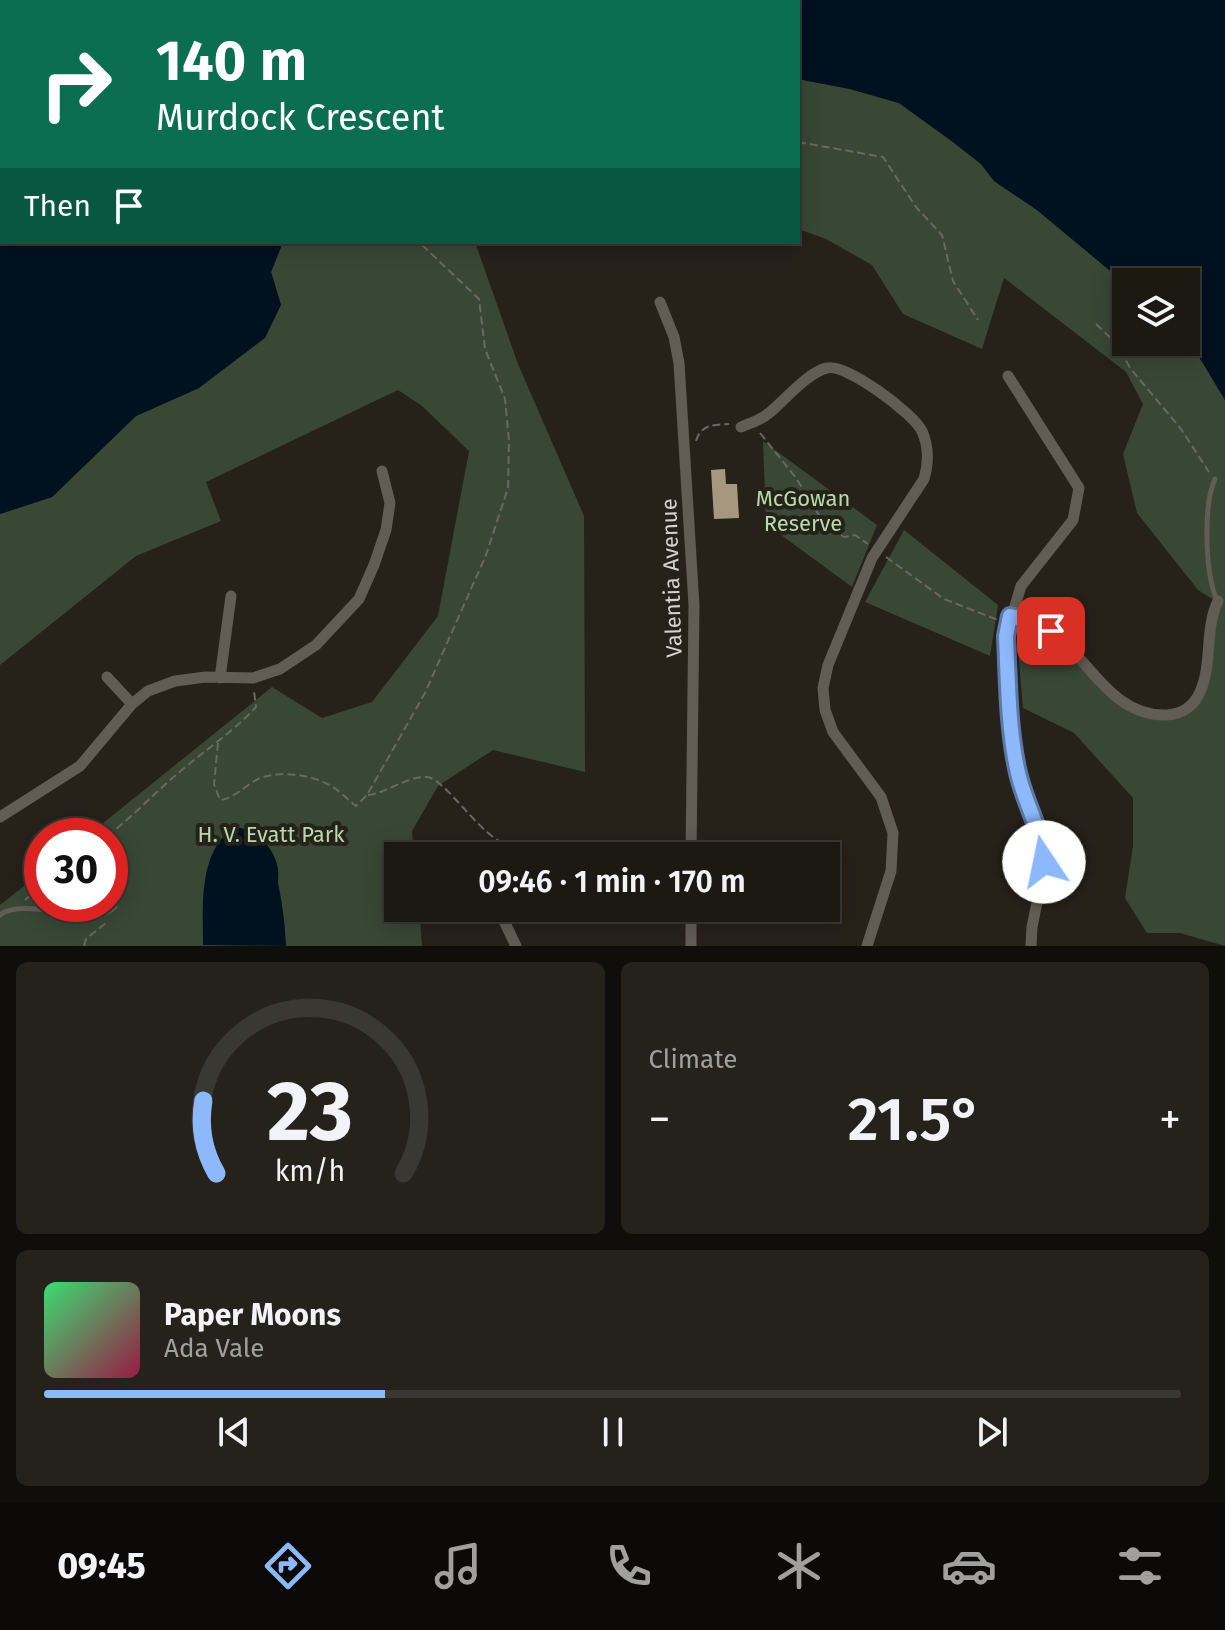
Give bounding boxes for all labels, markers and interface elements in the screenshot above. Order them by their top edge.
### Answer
text: 140 m [156,28,307,95]
icon: right [24,32,128,136]
text: Murdock Crescent [156,96,445,140]
icon: arrive [107,184,151,228]
text: Then [24,188,91,224]
map controls [1112,268,1200,356]
button: layers [1112,268,1200,356]
park label: McGowan Reserve [756,485,850,537]
street label: Valentia Avenue [655,498,688,658]
pin [1017,597,1085,665]
icon: arrive [1029,609,1073,653]
speed limit sign: 30 [24,818,128,922]
position arrow [1002,820,1086,904]
park label: H. V. Evatt Park [197,821,345,848]
text: 09:46 · 1 min · 170 m [478,864,746,900]
text: Climate [649,1044,737,1075]
text: 23 [267,1062,353,1162]
text: 21.5° [848,1084,982,1156]
text: − [649,1093,671,1146]
text: + [1159,1093,1181,1146]
text: km/h [275,1154,346,1189]
text: Paper Moons [164,1297,341,1333]
text: Ada Vale [164,1333,264,1364]
icon: previous [212,1410,256,1454]
icon: pause [591,1410,635,1454]
icon: next [970,1410,1014,1454]
icon: directions [260,1538,316,1594]
icon: music [430,1538,486,1594]
icon: phone [601,1538,657,1594]
icon: climate [771,1538,827,1594]
icon: car [941,1538,997,1594]
icon: filters [1112,1538,1168,1594]
text: 09:45 [57,1544,146,1588]

